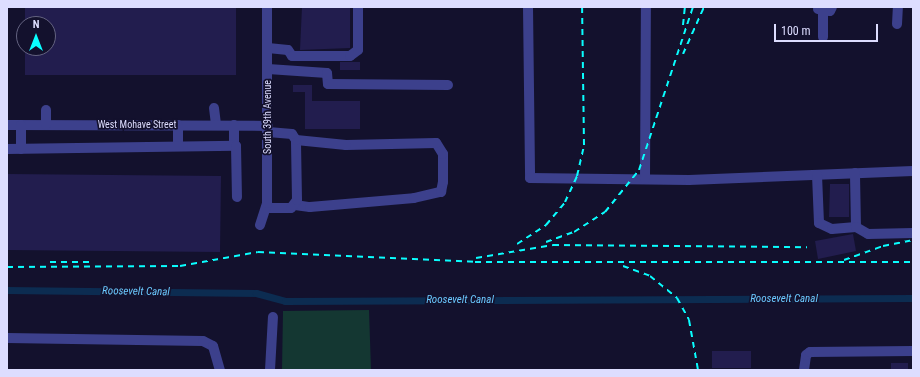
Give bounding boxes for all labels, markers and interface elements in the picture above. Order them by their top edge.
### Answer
north arrow [16,16,56,56]
scale bar [776,16,880,42]
text: N [33,18,39,31]
text: 100 m [781,24,811,38]
street label: South 39th Avenue [262,80,274,154]
street label: West Mohave Street [98,119,176,131]
water label: Roosevelt Canal [102,285,170,299]
water label: Roosevelt Canal [750,292,818,306]
water label: Roosevelt Canal [426,293,494,307]

